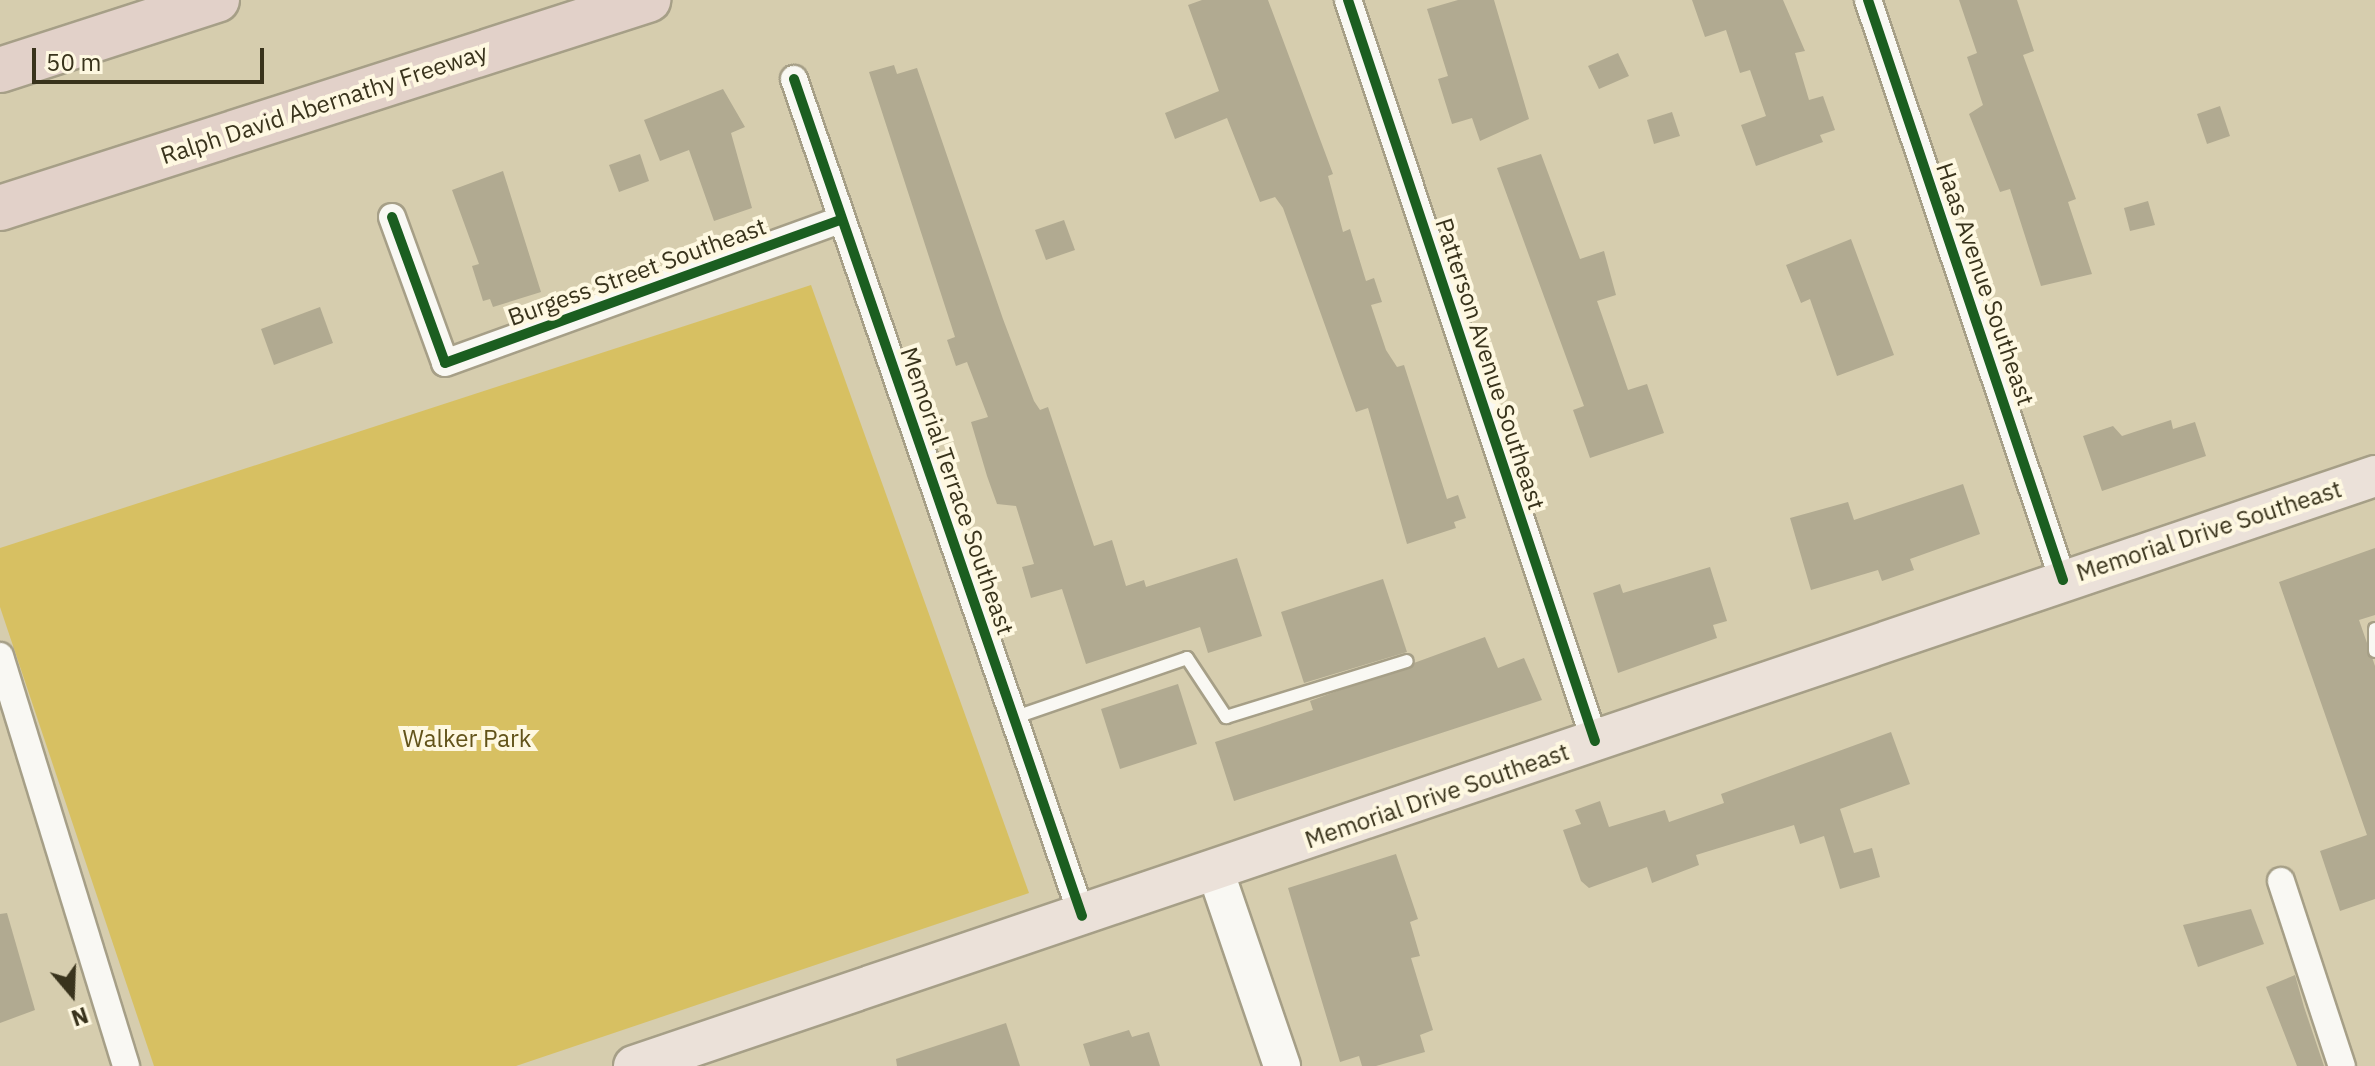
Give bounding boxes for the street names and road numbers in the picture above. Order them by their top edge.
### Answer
street label: Ralph David Abernathy Freeway [157,37,491,171]
street label: Haas Avenue Southeast [1930,159,2040,409]
street label: Burgess Street Southeast [504,212,770,332]
street label: Patterson Avenue Southeast [1429,215,1551,513]
street label: Memorial Terrace Southeast [894,343,1020,639]
street label: Memorial Drive Southeast [2073,474,2345,588]
street label: Memorial Drive Southeast [1301,737,1573,855]

